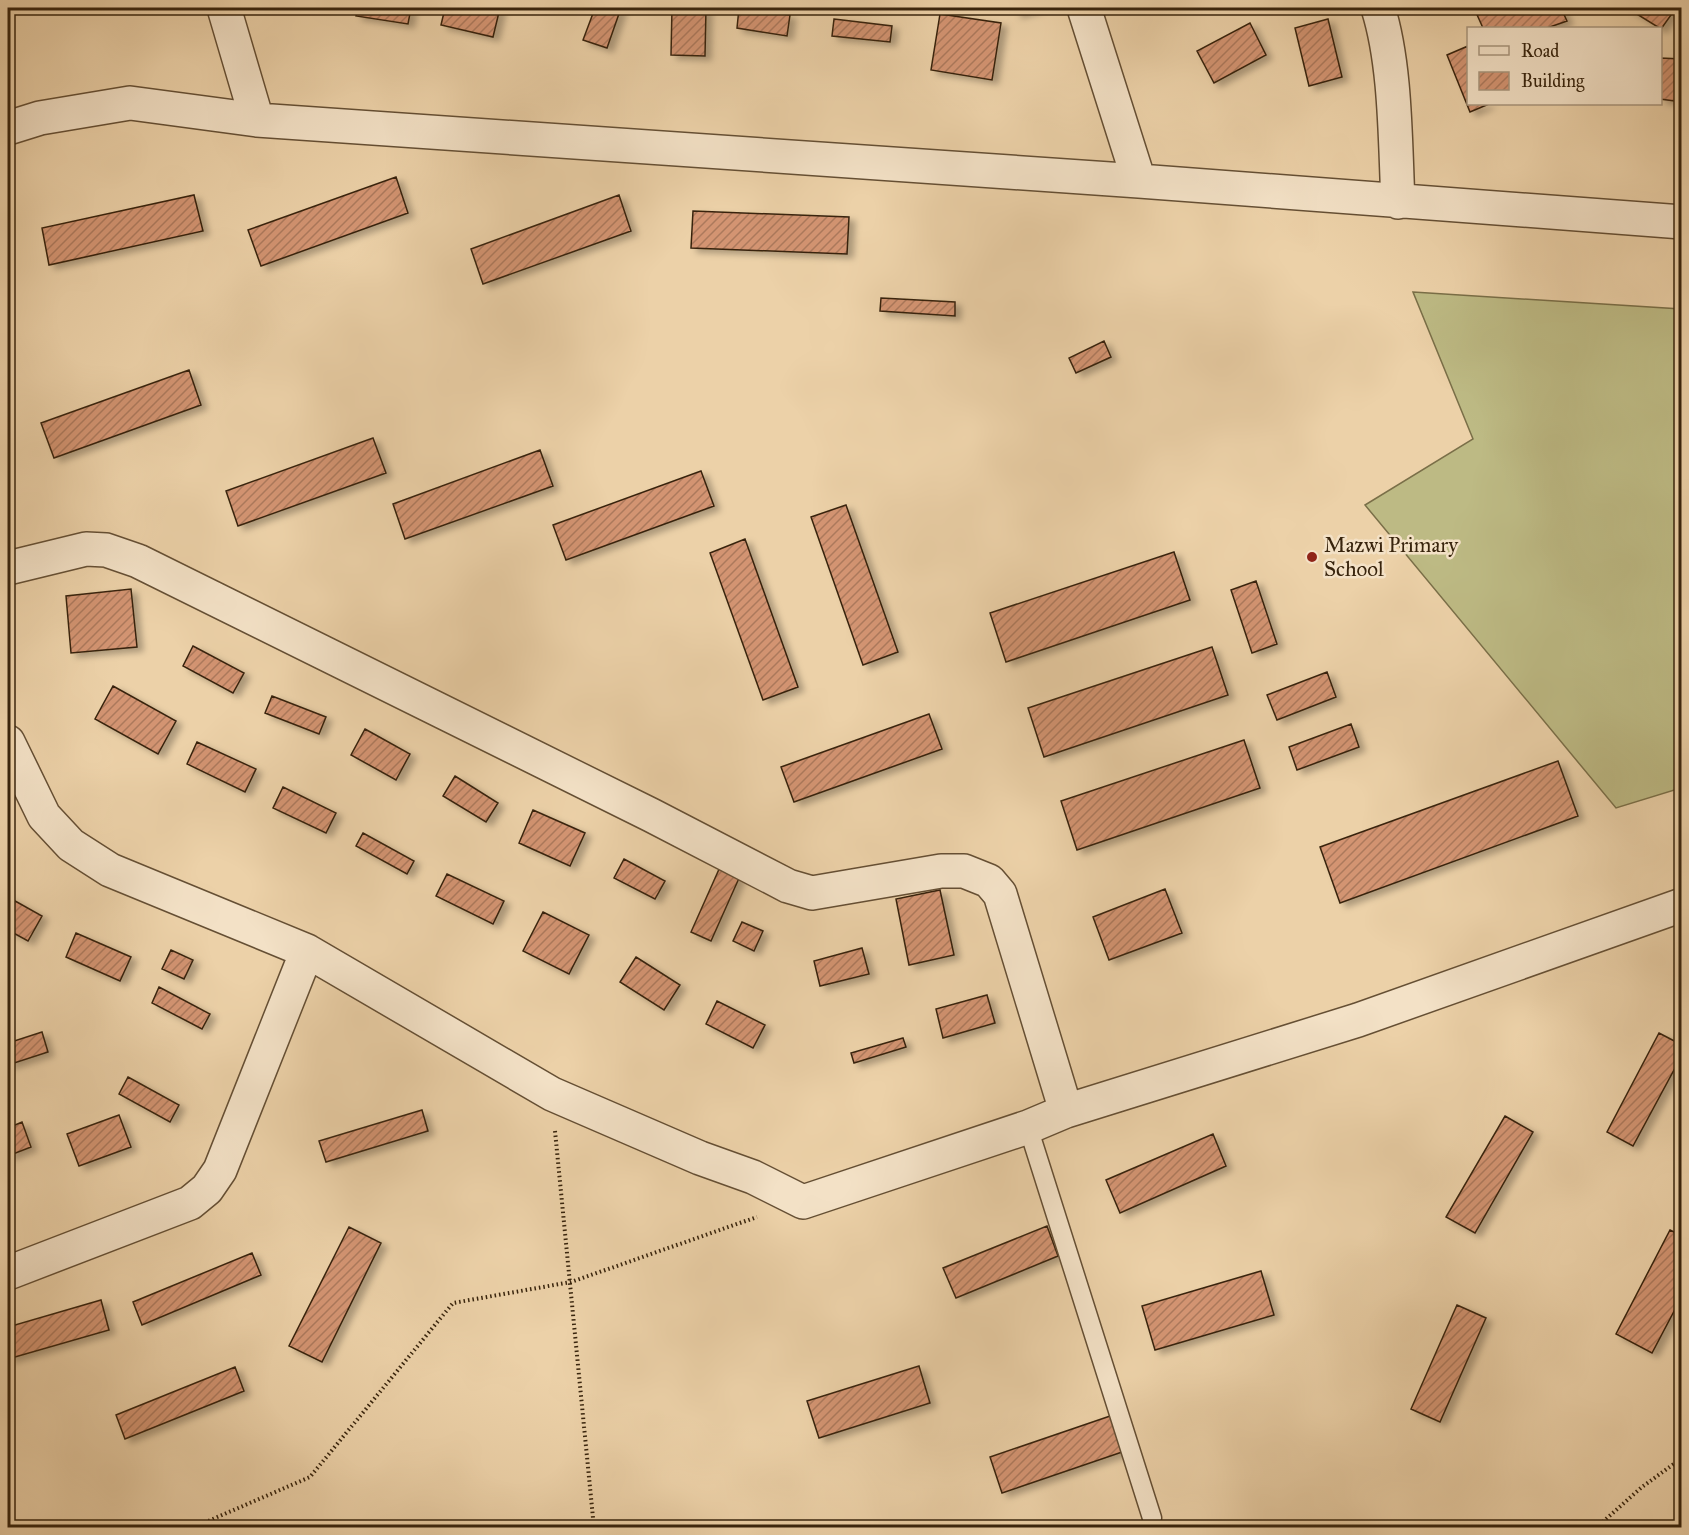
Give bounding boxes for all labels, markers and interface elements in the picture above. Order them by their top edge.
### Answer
legend [1467,27,1662,105]
text: Road [1521,40,1559,62]
text: Building [1521,70,1585,93]
place label: Mazwi Primary School [1324,532,1459,582]
marker: Mazwi Primary School [1305,550,1319,564]

